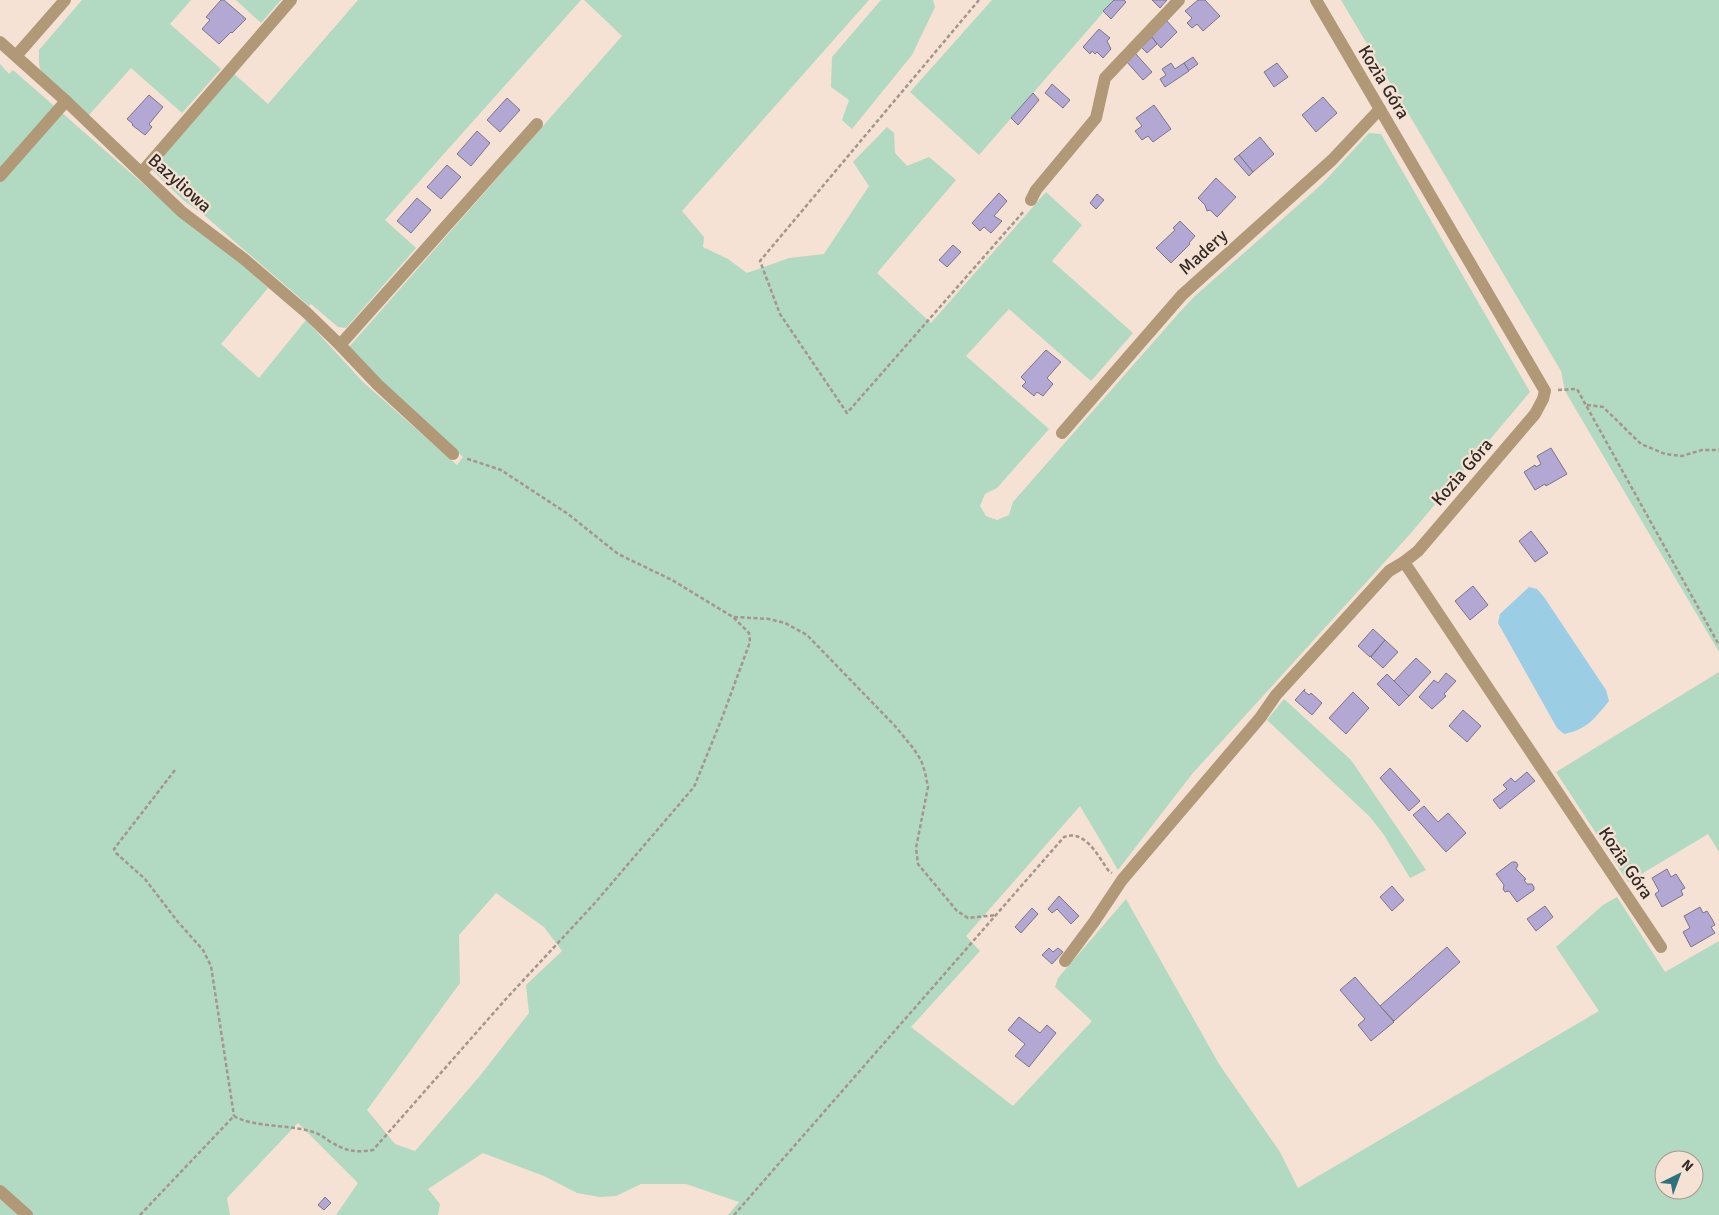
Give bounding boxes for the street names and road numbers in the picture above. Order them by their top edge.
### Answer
street label: Kozia Góra [1353,41,1415,123]
street label: Bazyliowa [144,149,216,217]
street label: Madery [1174,224,1232,279]
street label: Kozia Góra [1427,434,1497,510]
street label: Kozia Góra [1594,823,1658,903]

